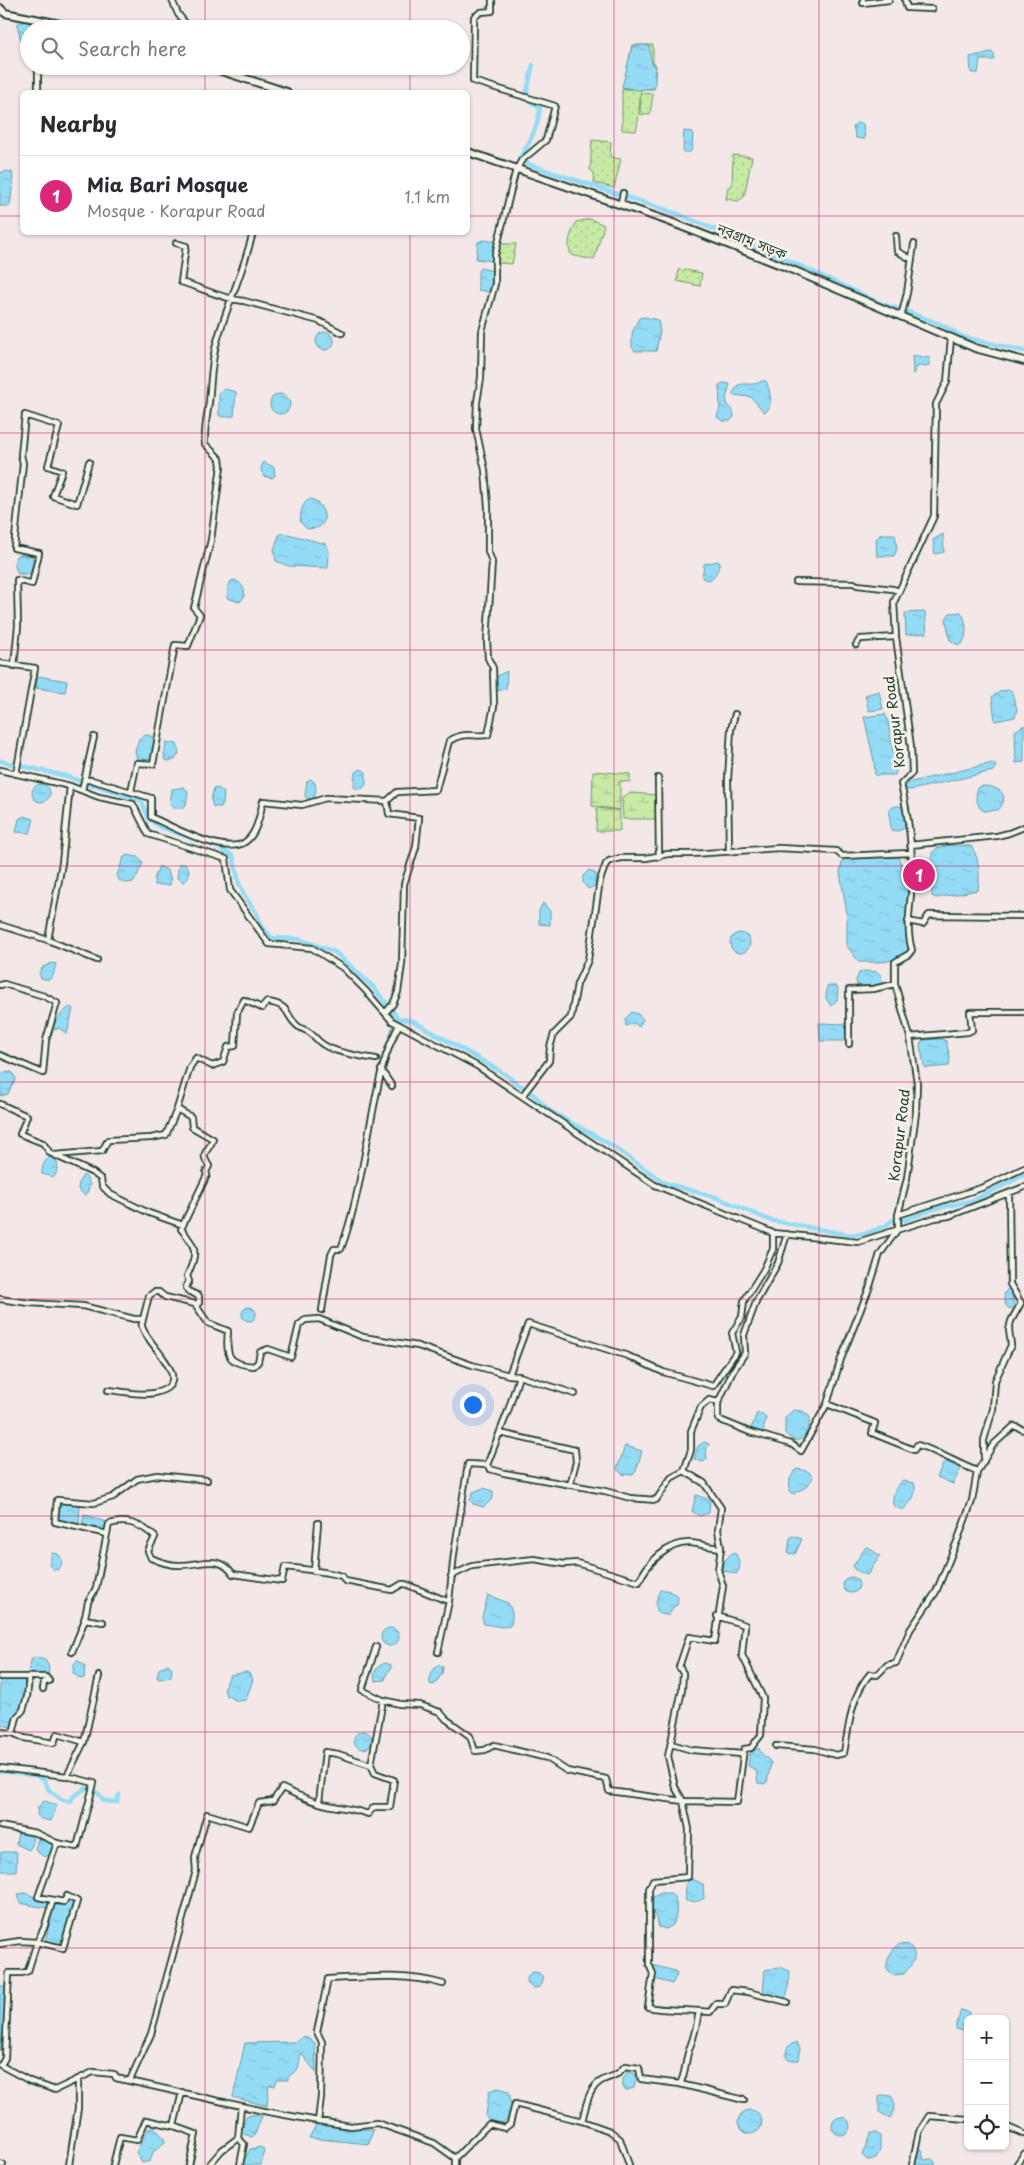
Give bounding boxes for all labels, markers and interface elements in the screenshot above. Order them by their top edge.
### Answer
search box [20,20,470,75]
icon: search [38,34,66,62]
text: Search here [78,34,187,62]
text: Nearby [40,107,117,139]
text: Mia Bari Mosque [87,170,248,198]
text: 1 [52,184,60,208]
text: 1.1 km [404,184,450,208]
text: Mosque · Korapur Road [87,198,266,222]
street label: নবগ্রাম সড়ক [713,217,791,265]
street label: Korapur Road [878,675,910,769]
pin: 1 [903,856,935,894]
street label: Korapur Road [883,1088,915,1182]
your location [460,1392,486,1418]
map controls [964,2015,1009,2150]
button: + [964,2015,1009,2060]
button: − [964,2060,1009,2105]
button: locate [964,2105,1009,2150]

